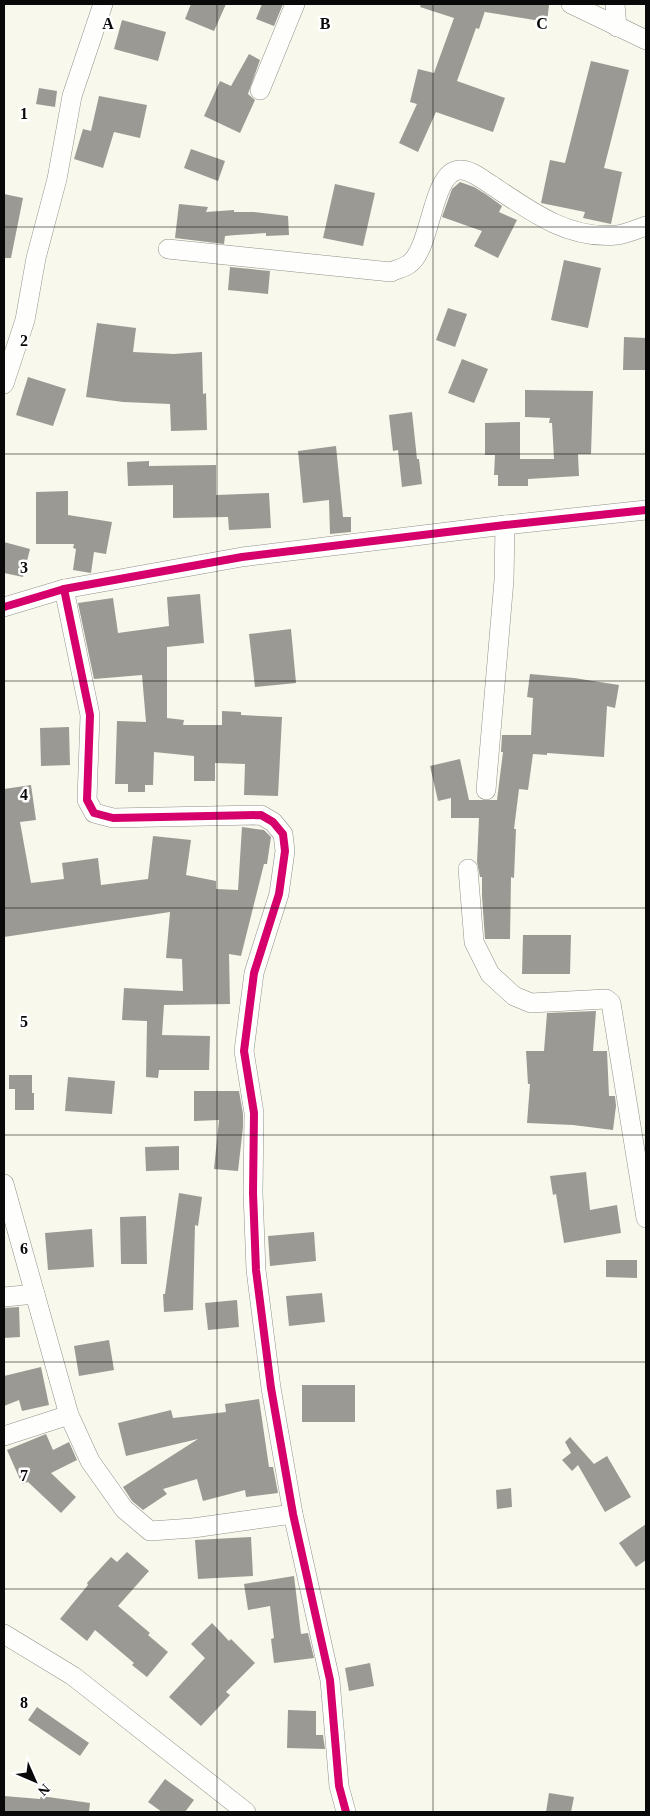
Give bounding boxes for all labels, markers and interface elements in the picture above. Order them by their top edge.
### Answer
text: A [102,15,114,32]
text: B [320,15,331,32]
text: C [536,15,548,32]
text: 1 [20,105,28,122]
text: 2 [20,332,28,349]
text: 3 [20,559,28,576]
text: 4 [20,786,28,803]
text: 5 [20,1013,28,1030]
text: 6 [20,1240,28,1257]
text: 7 [20,1467,28,1484]
text: 8 [20,1694,28,1711]
north arrow [10,1756,60,1806]
text: N [35,1781,53,1799]

